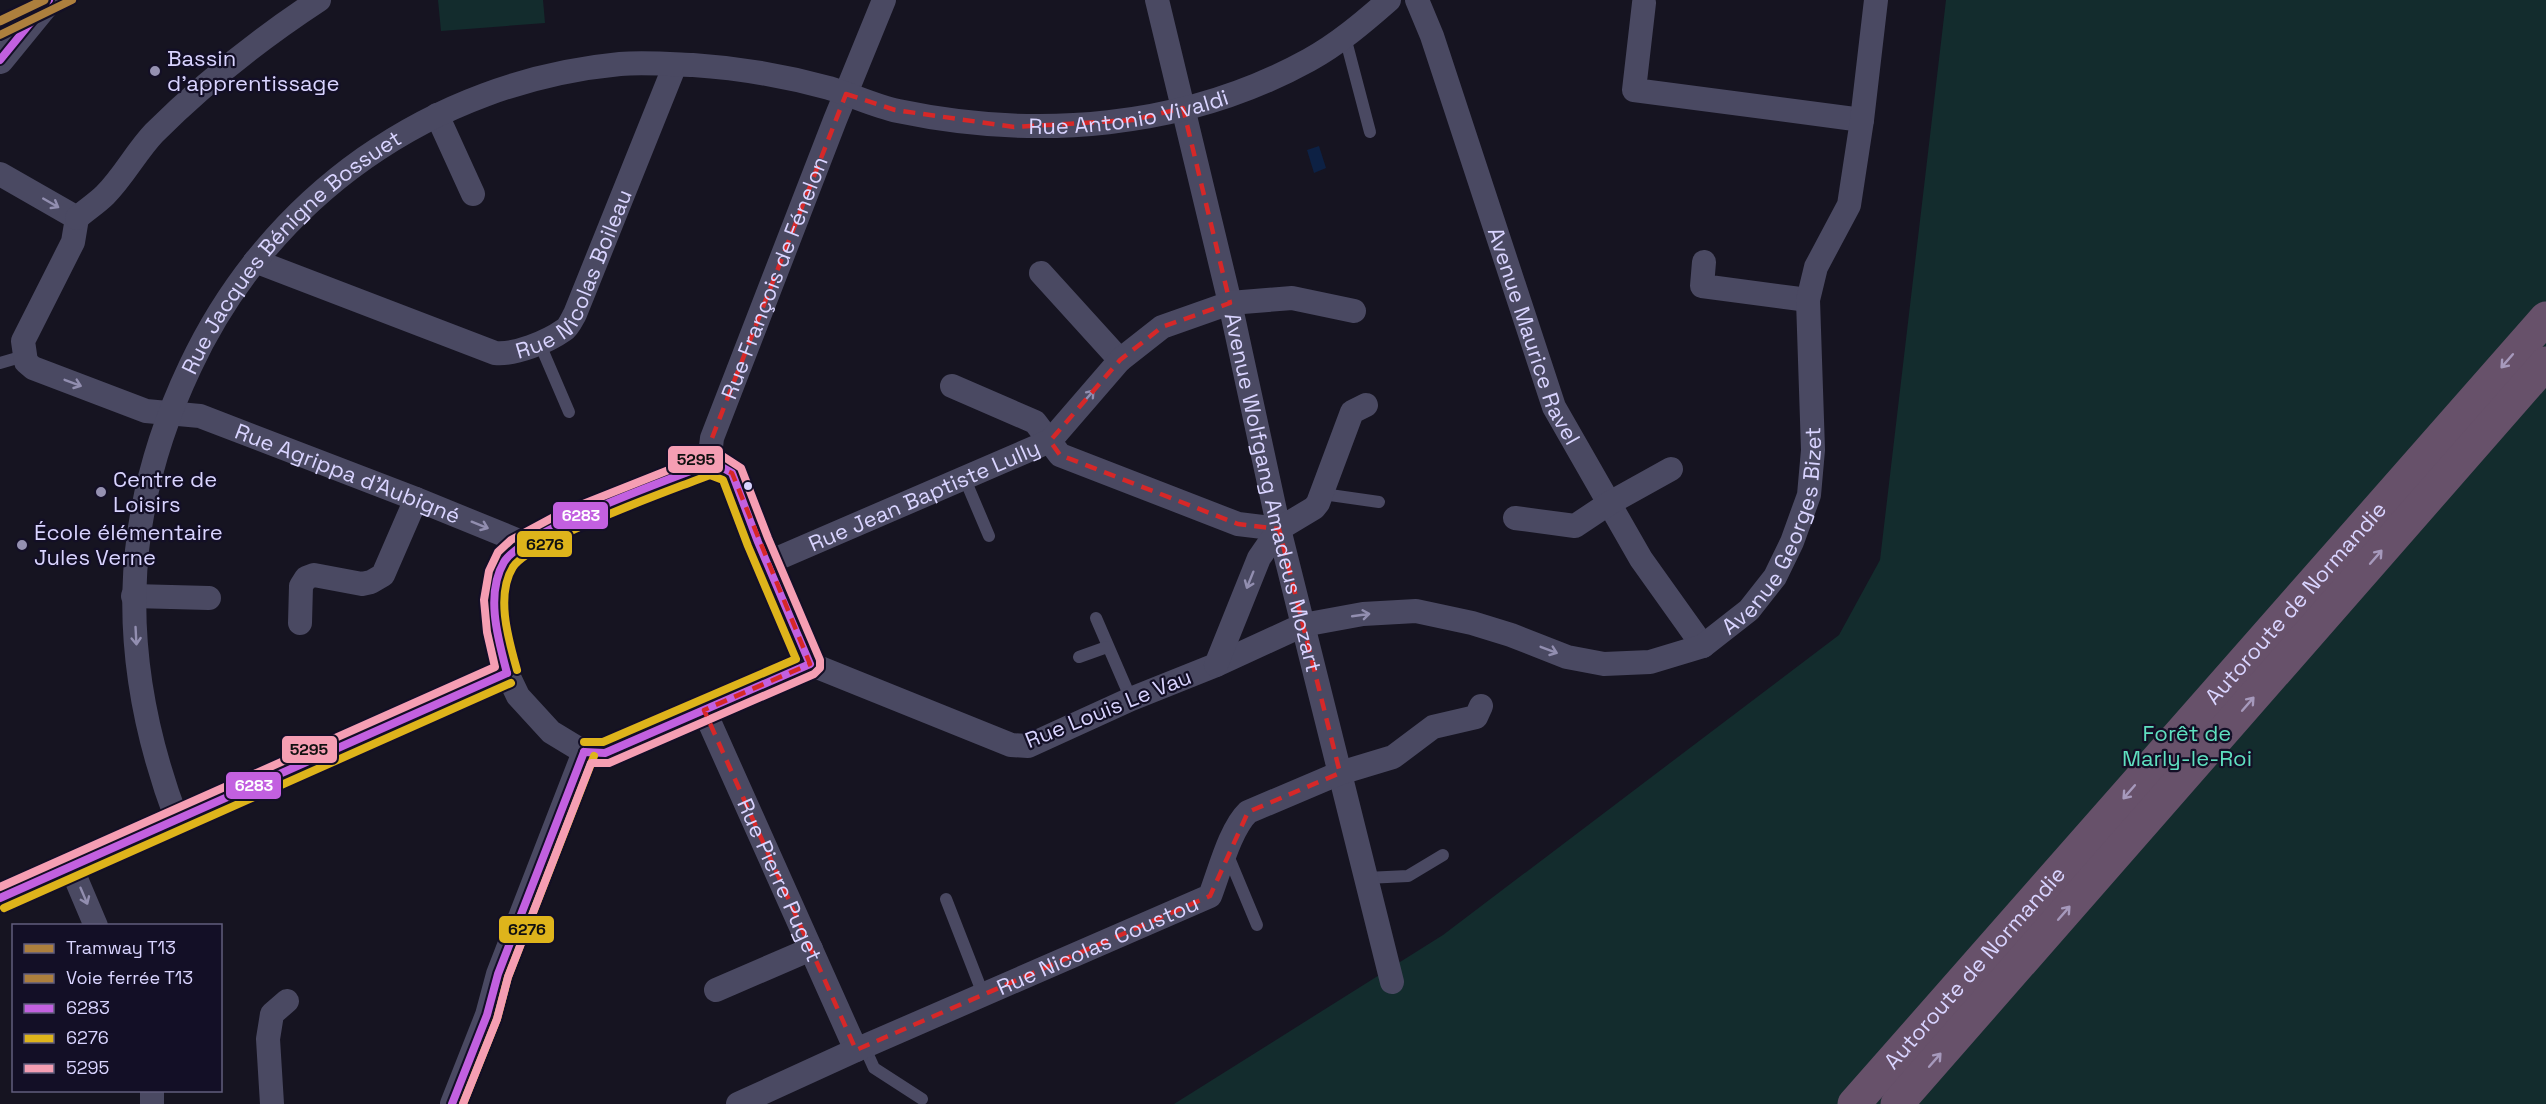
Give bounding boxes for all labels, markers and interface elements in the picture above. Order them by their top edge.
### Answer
place label: Bassin d'apprentissage [167,44,339,97]
marker: Bassin d'apprentissage [148,64,162,78]
street label: Rue Antonio Vivaldi [1028,83,1232,140]
street label: Rue Jacques Bénigne Bossuet [175,124,406,378]
street label: Rue François de Fénelon [714,152,834,403]
street label: Rue Nicolas Boileau [512,185,638,365]
one-way arrow [42,197,59,209]
street label: Avenue Maurice Ravel [1482,224,1587,450]
street label: Avenue Wolfgang Amadeus Mozart [1219,310,1328,675]
one-way arrow [2500,354,2514,369]
one-way arrow [63,378,82,389]
one-way arrow [1081,390,1095,405]
street label: Rue Agrippa d'Aubigné [231,417,465,530]
street label: Avenue Georges Bizet [1716,426,1827,640]
street label: Rue Jean Baptiste Lully [804,433,1044,557]
line badge: 5295 [667,445,724,474]
text: 5295 [677,449,716,470]
place label: Centre de Loisirs [113,465,217,518]
unlabelled marker [742,480,754,492]
marker: Centre de Loisirs [94,485,108,499]
street label: Autoroute de Normandie [2199,495,2392,710]
line badge: 6283 [552,501,609,530]
text: 6283 [562,505,601,526]
place label: École élémentaire Jules Verne [34,518,223,571]
one-way arrow [470,520,489,531]
line badge: 6276 [516,530,573,558]
text: 6276 [526,534,564,555]
marker: École élémentaire Jules Verne [15,538,29,552]
one-way arrow [2369,550,2383,565]
one-way arrow [1244,570,1255,589]
one-way arrow [1350,609,1370,620]
one-way arrow [130,625,141,645]
one-way arrow [1540,646,1558,657]
street label: Rue Louis Le Vau [1021,662,1195,754]
one-way arrow [2241,696,2255,711]
park label: Forêt de Marly-le-Roi [2122,719,2252,772]
line badge: 5295 [281,735,338,764]
text: 5295 [290,739,329,760]
line badge: 6283 [225,771,282,800]
text: 6283 [235,775,274,796]
one-way arrow [2122,784,2136,799]
street label: Rue Pierre Puget [731,794,829,966]
street label: Autoroute de Normandie [1877,860,2071,1075]
one-way arrow [79,886,90,905]
street label: Rue Nicolas Coustou [992,889,1203,1001]
one-way arrow [2057,906,2071,921]
line badge: 6276 [498,915,555,944]
text: 6276 [508,919,546,940]
legend [12,924,222,1092]
text: Tramway T13 [66,936,176,959]
text: Voie ferrée T13 [66,966,193,989]
text: 6283 [66,996,110,1019]
text: 6276 [66,1026,109,1049]
one-way arrow [1928,1053,1942,1068]
text: 5295 [66,1056,109,1079]

